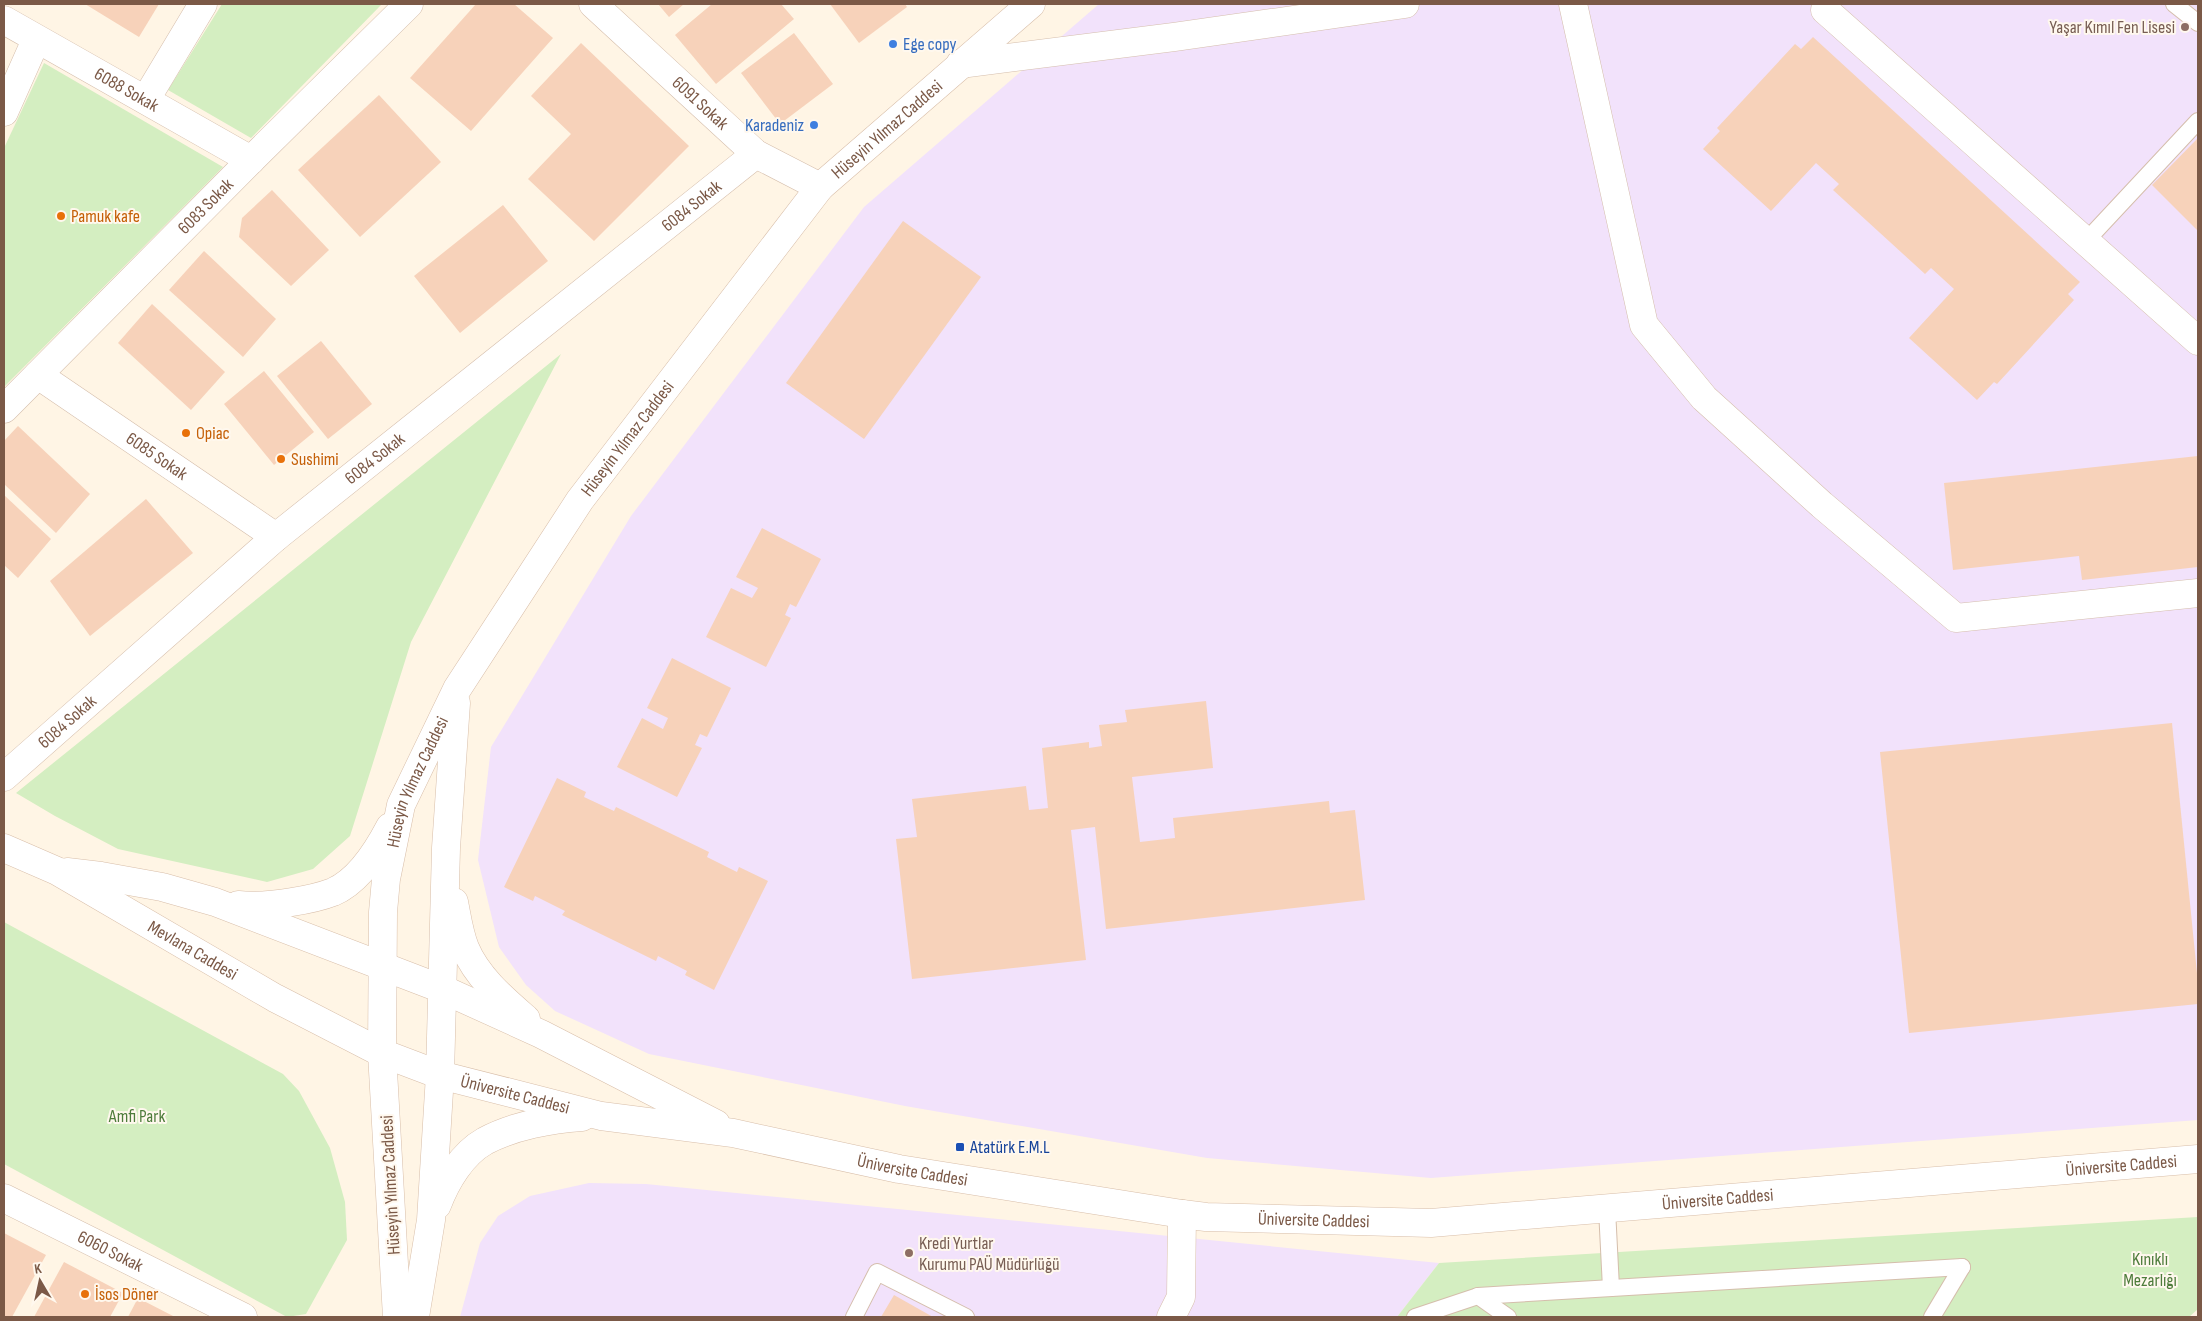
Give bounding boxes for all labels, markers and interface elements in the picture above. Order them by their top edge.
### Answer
place label: Yaşar Kımıl Fen Lisesi [2050,17,2175,38]
marker: Yaşar Kımıl Fen Lisesi [2179,21,2191,33]
place label: Ege copy [903,34,957,55]
marker: Ege copy [887,38,899,50]
street label: 6088 Sokak [91,63,162,117]
street label: 6091 Sokak [668,72,733,134]
street label: Hüseyin Yılmaz Caddesi [827,76,947,183]
place label: Karadeniz [745,115,805,136]
marker: Karadeniz [808,119,820,131]
street label: 6083 Sokak [174,174,238,239]
street label: 6084 Sokak [657,176,726,236]
place label: Pamuk kafe [71,206,140,227]
marker: Pamuk kafe [55,210,67,222]
street label: Hüseyin Yılmaz Caddesi [577,377,679,501]
place label: Opiac [196,423,230,444]
marker: Opiac [180,427,192,439]
street label: 6085 Sokak [122,428,192,485]
street label: 6084 Sokak [341,428,409,489]
place label: Sushimi [291,449,339,470]
marker: Sushimi [275,453,287,465]
street label: 6084 Sokak [34,691,101,753]
street label: Hüseyin Yılmaz Caddesi [383,713,453,849]
street label: Mevlana Caddesi [144,916,241,985]
street label: Üniversite Caddesi [458,1071,572,1119]
park label: Amfi Park [108,1106,165,1127]
street label: Hüseyin Yılmaz Caddesi [376,1115,405,1255]
place label: Atatürk E.M.L [969,1137,1050,1158]
marker: Atatürk E.M.L [954,1141,966,1153]
street label: Üniversite Caddesi [855,1150,969,1191]
street label: Üniversite Caddesi [2065,1151,2178,1181]
street label: Üniversite Caddesi [1661,1184,1774,1215]
street label: Üniversite Caddesi [1258,1208,1370,1232]
street label: 6060 Sokak [74,1226,147,1277]
place label: Kredi Yurtlar Kurumu PAÜ Müdürlüğü [919,1233,1060,1275]
marker: Kredi Yurtlar Kurumu PAÜ Müdürlüğü [903,1247,915,1259]
park label: Kınıklı Mezarlığı [2123,1249,2177,1291]
north arrow [15,1256,65,1306]
text: K [33,1260,43,1278]
place label: İsos Döner [95,1284,158,1305]
marker: İsos Döner [79,1288,91,1300]

